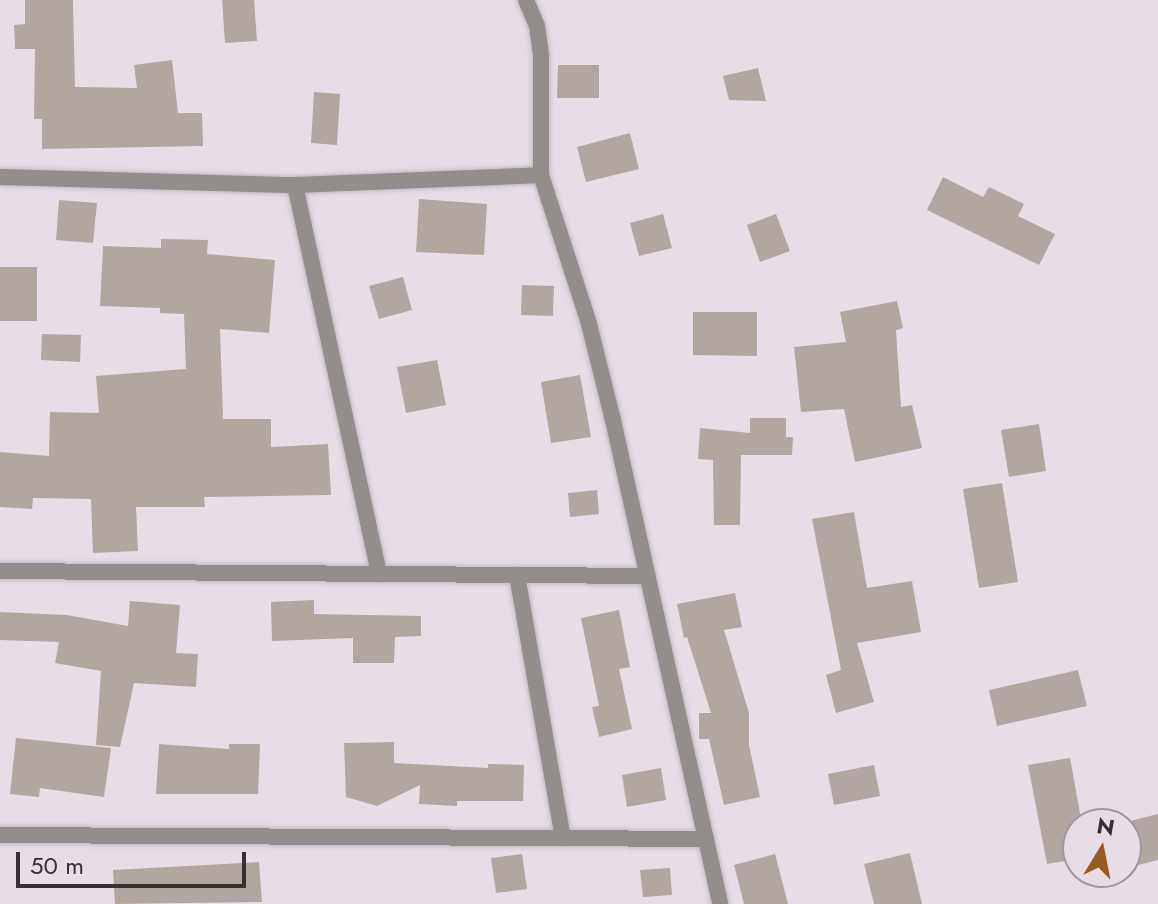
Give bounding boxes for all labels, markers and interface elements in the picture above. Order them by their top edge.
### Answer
north arrow [1062,808,1142,888]
text: N [1094,809,1117,844]
scale bar [20,836,250,886]
text: 50 m [30,848,84,883]

